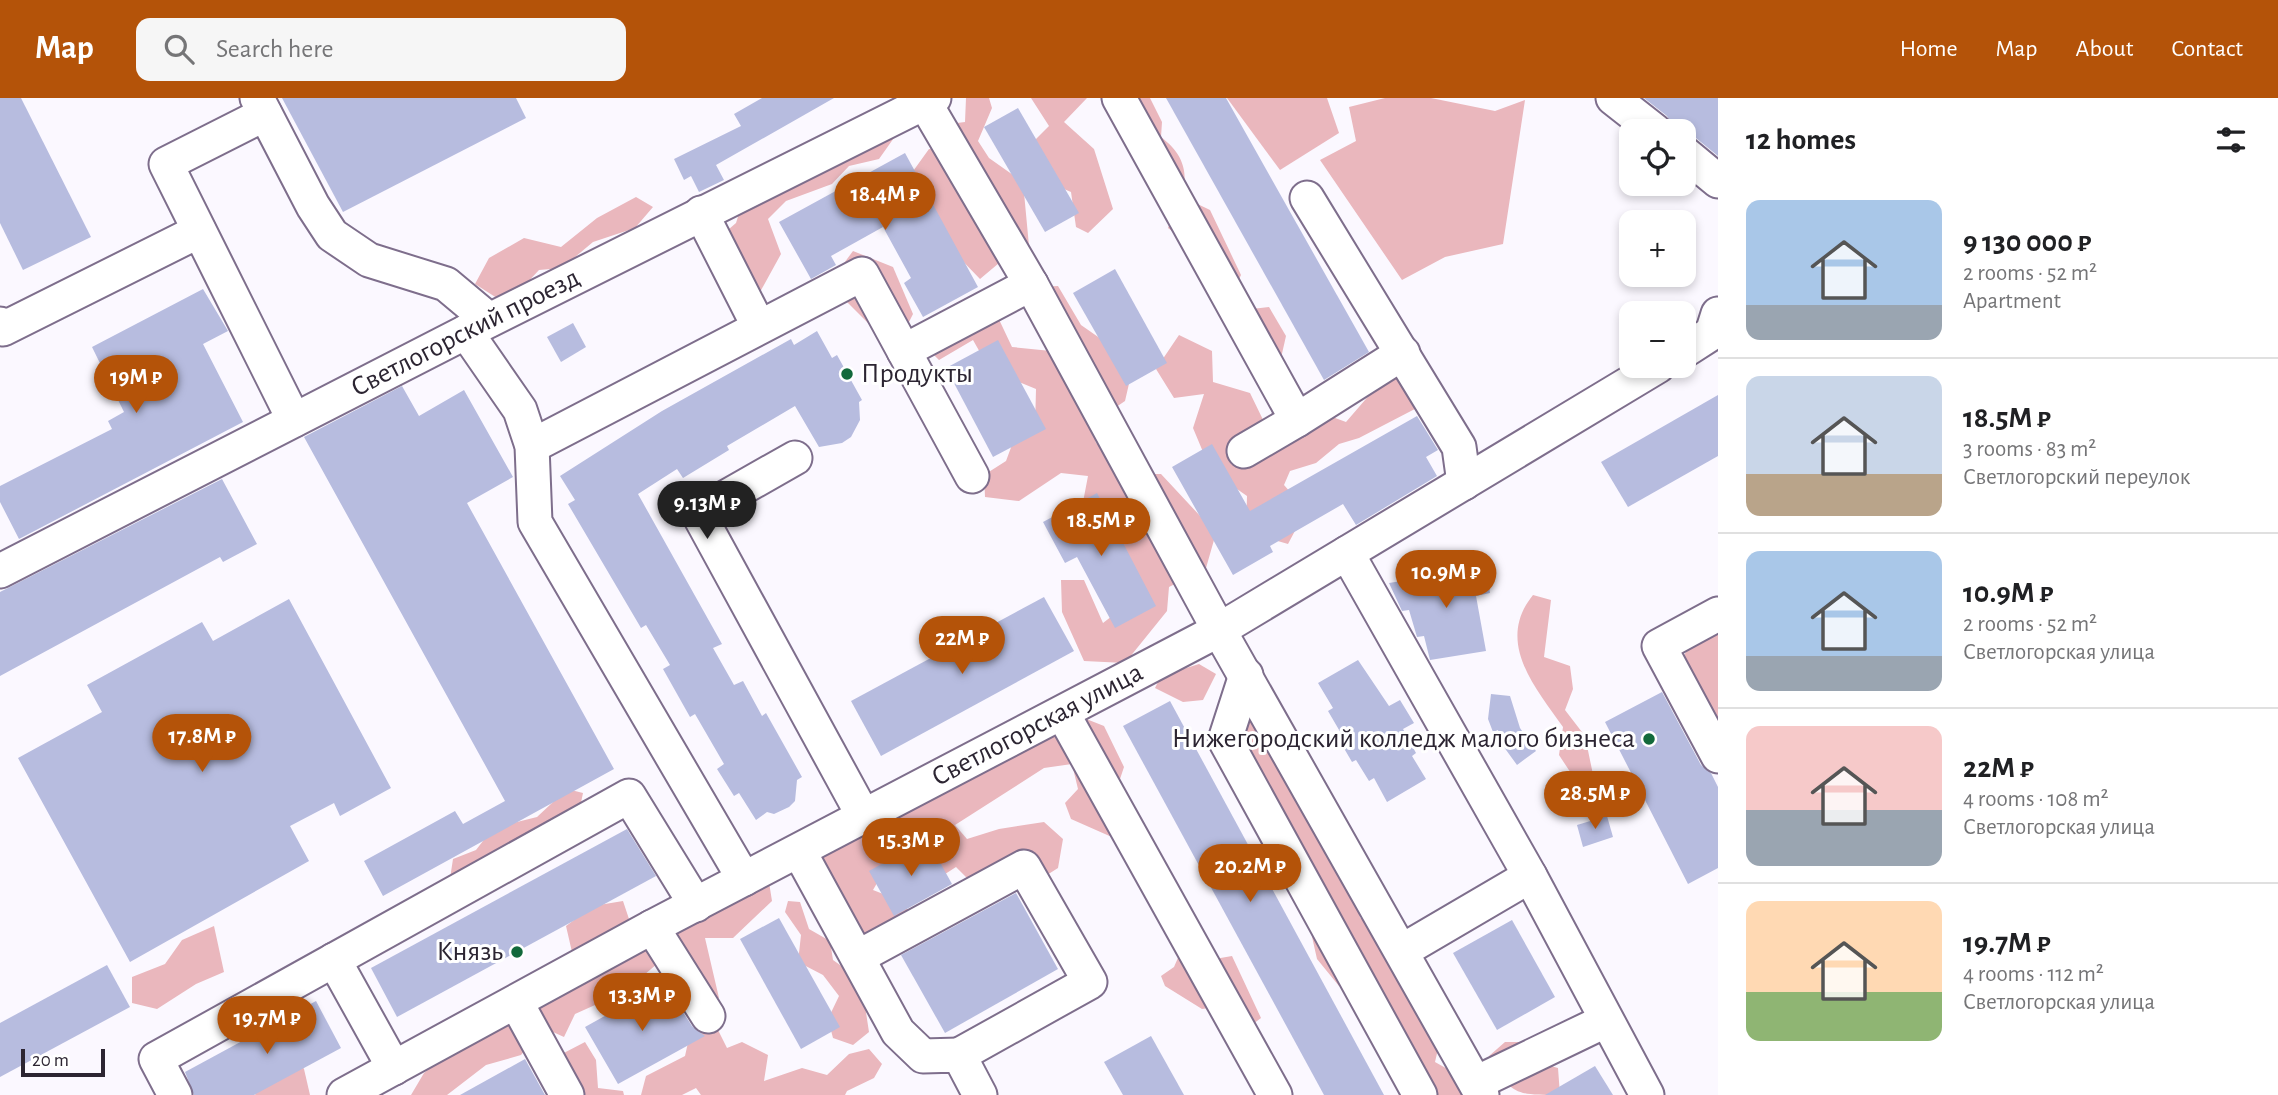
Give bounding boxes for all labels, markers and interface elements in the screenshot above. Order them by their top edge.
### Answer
search box [136,18,626,81]
icon: search [160,30,198,68]
text: Map [35,32,94,65]
text: Search here [216,36,334,62]
text: Home [1900,37,1958,61]
text: Map [1996,37,2038,61]
text: About [2076,37,2133,61]
text: Contact [2171,37,2243,61]
map controls [1619,119,1696,378]
button: locate [1619,119,1696,196]
icon: filters [2212,121,2250,159]
text: 12 homes [1746,125,1856,155]
pin: 18.4M ₽ [820,172,950,232]
text: 18.4M ₽ [850,183,920,206]
button: + [1619,210,1696,287]
text: 9 130 000 ₽ [1963,227,2091,257]
icon: home [1802,228,1886,312]
text: 2 rooms · 52 m² [1963,262,2097,285]
street label: Светлогорский проезд [347,263,584,402]
text: Apartment [1963,290,2061,313]
button: − [1619,301,1696,378]
pin: 19M ₽ [87,356,185,415]
place label: Продукты [861,360,973,388]
text: 19M ₽ [110,366,162,389]
marker: Продукты [839,366,855,382]
text: 18.5M ₽ [1963,403,2051,433]
icon: home [1802,404,1886,488]
text: 3 rooms · 83 m² [1963,438,2096,461]
text: Светлогорский переулок [1963,466,2190,489]
pin: 9.13M ₽ [642,482,772,541]
text: 9.13M ₽ [673,492,741,515]
pin: 18.5M ₽ [1036,498,1166,558]
text: 18.5M ₽ [1067,509,1135,532]
pin: 10.9M ₽ [1381,550,1511,610]
text: 10.9M ₽ [1411,561,1481,584]
text: 10.9M ₽ [1963,578,2053,608]
icon: home [1802,579,1886,663]
text: 2 rooms · 52 m² [1963,613,2097,636]
pin: 22M ₽ [913,616,1011,676]
text: 22M ₽ [935,627,989,650]
text: Светлогорская улица [1963,641,2155,664]
street label: Светлогорская улица [927,658,1148,792]
pin: 17.8M ₽ [137,714,267,774]
text: 17.8M ₽ [168,725,236,748]
place label: Нижегородский колледж малого бизнеса [1172,725,1635,753]
marker: Нижегородский колледж малого бизнеса [1641,731,1657,747]
text: 22M ₽ [1963,753,2034,783]
icon: home [1802,754,1886,838]
pin: 28.5M ₽ [1530,772,1660,831]
text: 28.5M ₽ [1560,782,1630,805]
text: 4 rooms · 108 m² [1963,788,2109,811]
text: Светлогорская улица [1963,816,2155,839]
pin: 15.3M ₽ [846,818,976,878]
text: 15.3M ₽ [878,829,944,852]
pin: 20.2M ₽ [1185,844,1315,904]
text: 20.2M ₽ [1214,855,1286,878]
text: 19.7M ₽ [1963,928,2051,958]
icon: home [1802,929,1886,1013]
place label: Князь [436,938,503,966]
marker: Князь [509,944,525,960]
text: 4 rooms · 112 m² [1963,963,2104,986]
pin: 13.3M ₽ [577,974,707,1033]
text: 13.3M ₽ [609,984,675,1007]
text: Светлогорская улица [1963,991,2155,1014]
pin: 19.7M ₽ [202,996,332,1056]
text: 19.7M ₽ [233,1007,301,1030]
scale bar [21,1046,105,1078]
text: 20 m [32,1051,69,1070]

